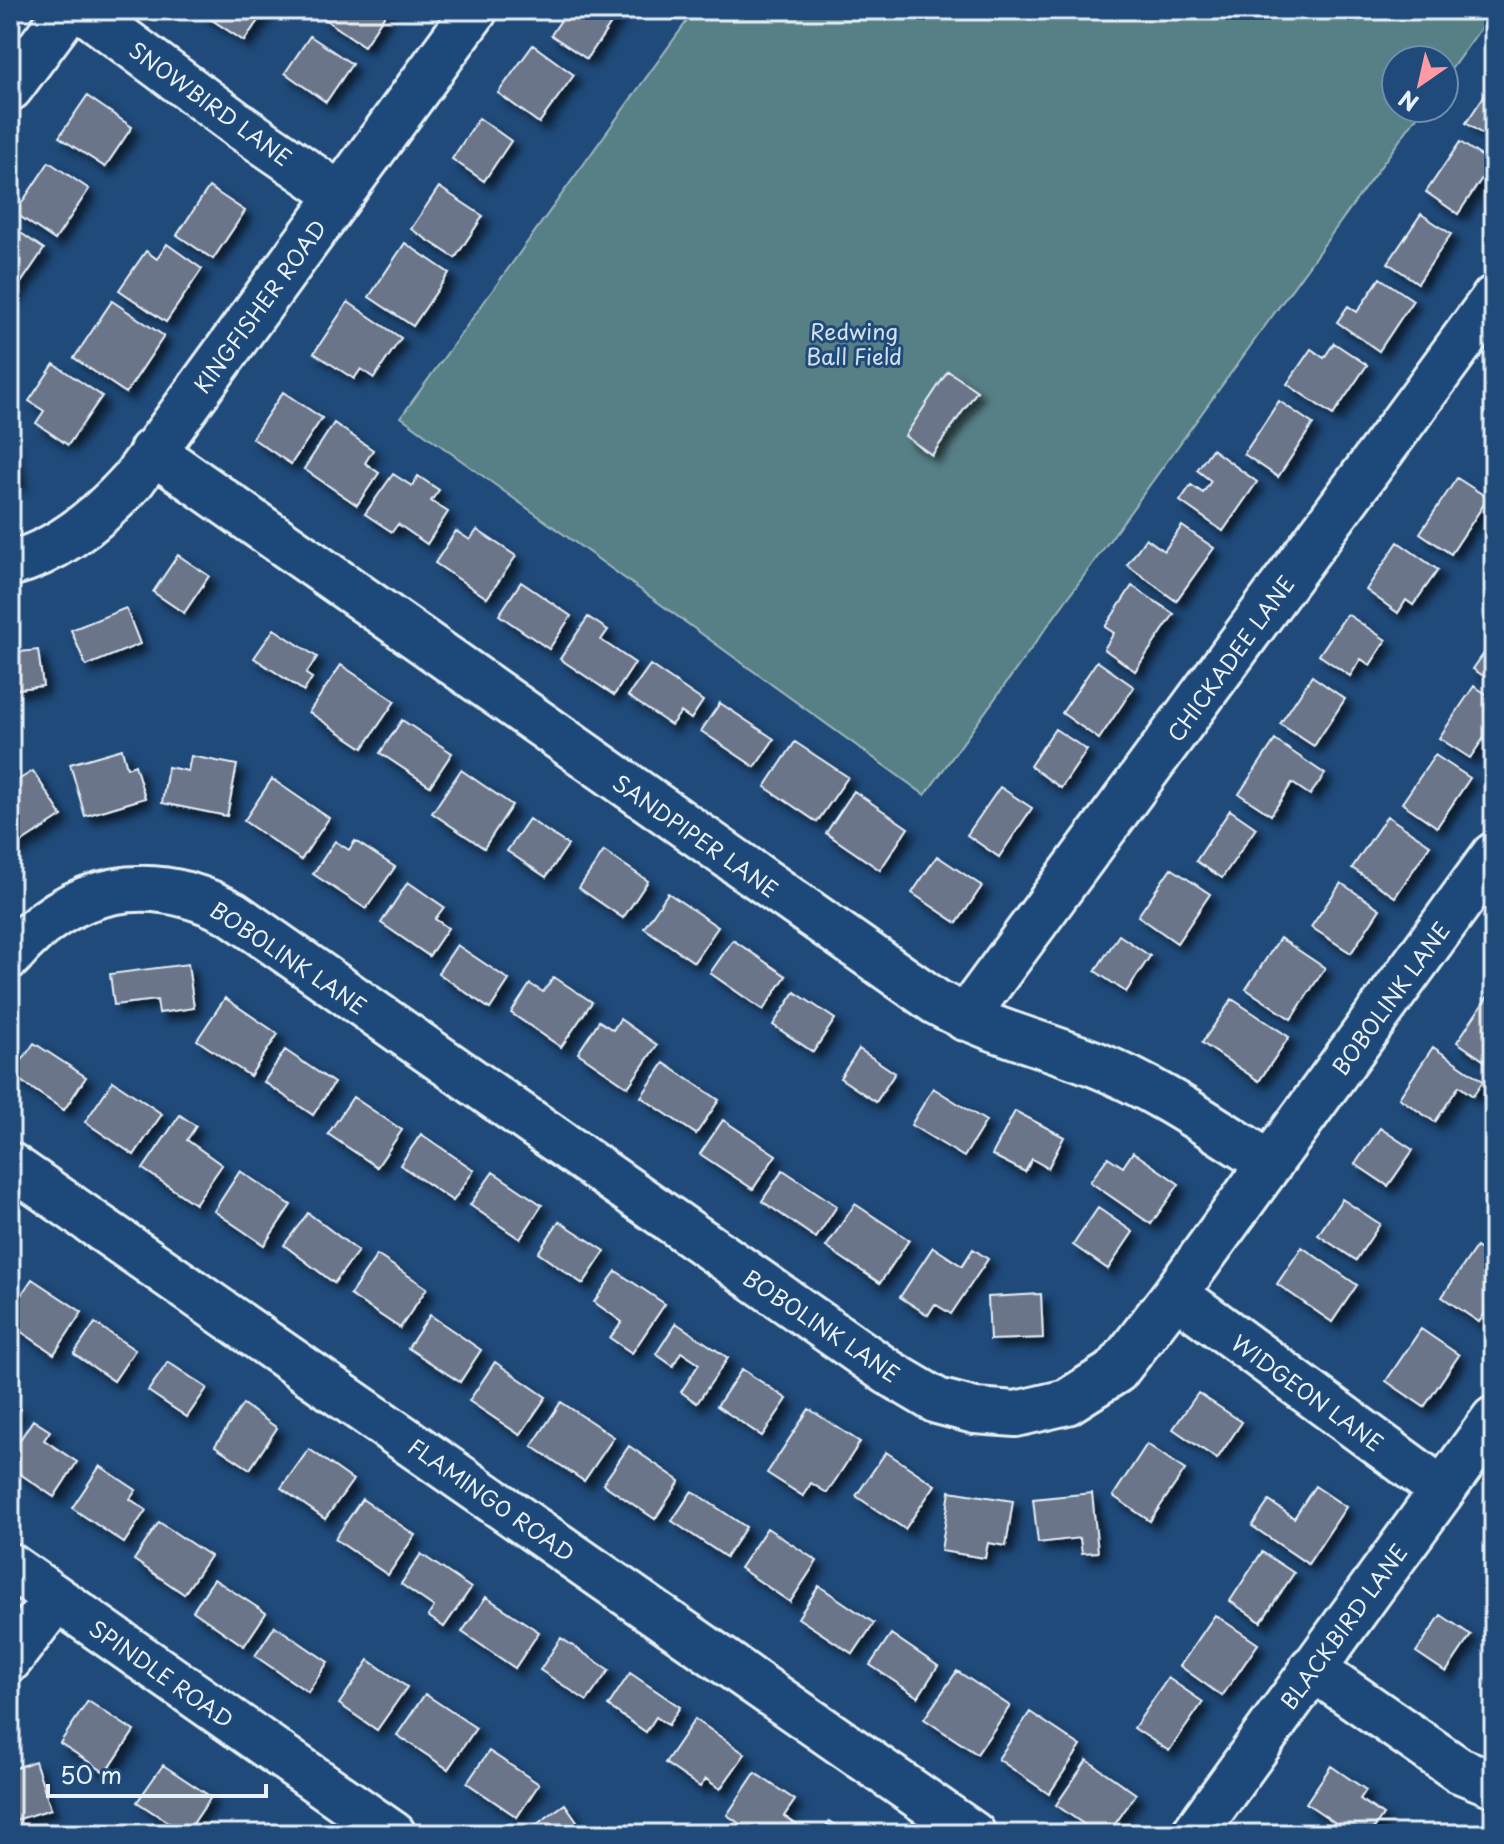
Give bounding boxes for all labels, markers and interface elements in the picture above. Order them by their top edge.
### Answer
street label: SNOWBIRD LANE [123,33,299,173]
north arrow [1380,44,1460,124]
text: N [1392,83,1424,120]
street label: KINGFISHER ROAD [185,212,333,400]
park label: Redwing Ball Field [806,314,902,372]
street label: CHICKADEE LANE [1158,568,1302,748]
street label: SANDPIPER LANE [607,765,785,905]
street label: BOBOLINK LANE [204,892,374,1022]
street label: BOBOLINK LANE [1323,915,1457,1081]
street label: BOBOLINK LANE [737,1260,907,1390]
street label: WIDGEON LANE [1225,1326,1391,1458]
street label: FLAMINGO ROAD [402,1429,582,1569]
street label: BLACKBIRD LANE [1272,1536,1414,1716]
street label: SPINDLE ROAD [83,1611,241,1735]
scale bar [48,1748,266,1798]
text: 50 m [60,1756,122,1792]

